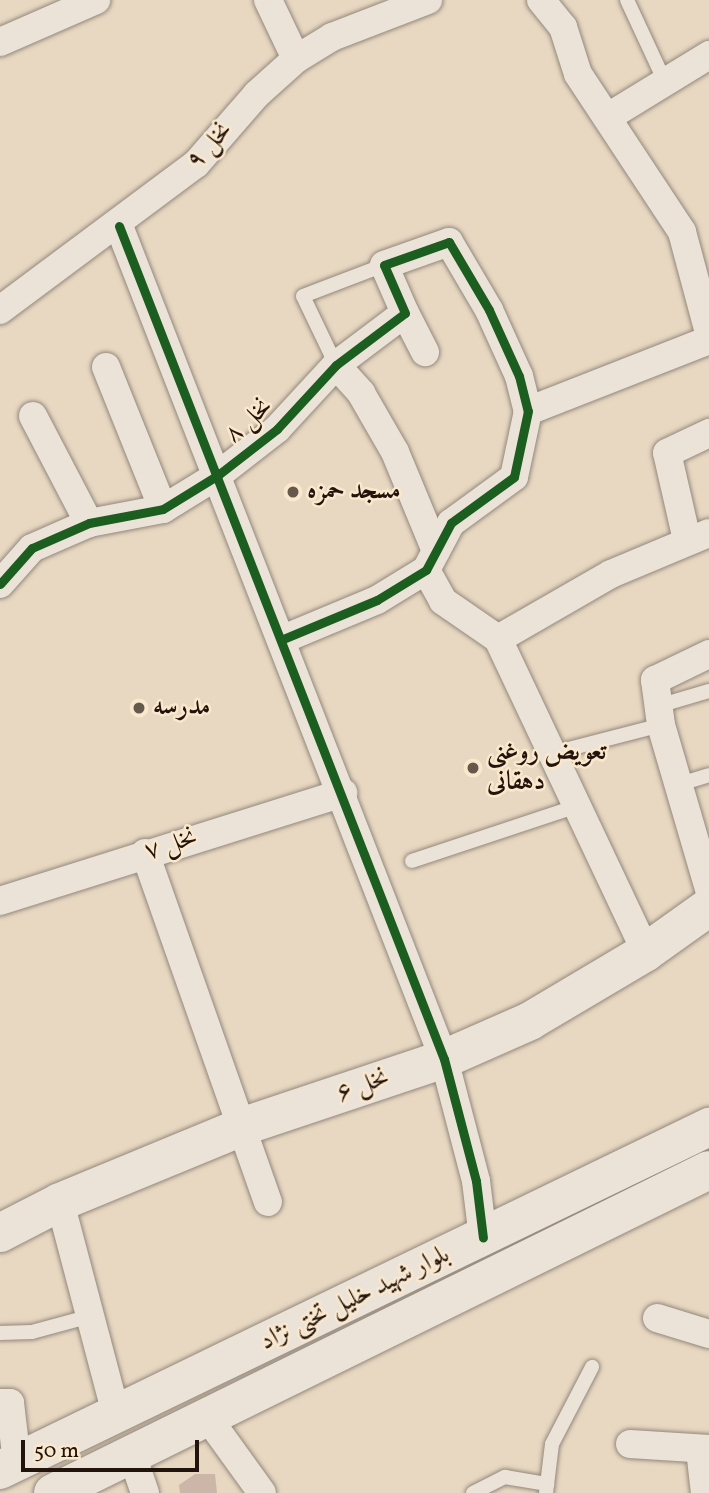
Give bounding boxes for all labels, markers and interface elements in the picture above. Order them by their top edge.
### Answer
street label: نخل ۹ [180,116,240,176]
street label: نخل ۸ [218,392,280,450]
place label: مسجد حمزه [307,476,401,508]
marker: مسجد حمزه [285,484,301,500]
place label: مدرسه [153,692,210,724]
marker: مدرسه [131,700,147,716]
place label: تعویض روغنی دهقانی [487,737,607,798]
marker: تعویض روغنی دهقانی [465,760,481,776]
street label: نخل ۷ [141,822,201,868]
street label: نخل ۶ [332,1062,394,1110]
street label: بلوار شهید خلیل تختی نژاد [255,1240,455,1358]
scale bar [24,1426,203,1470]
text: 50 m [34,1437,79,1466]

